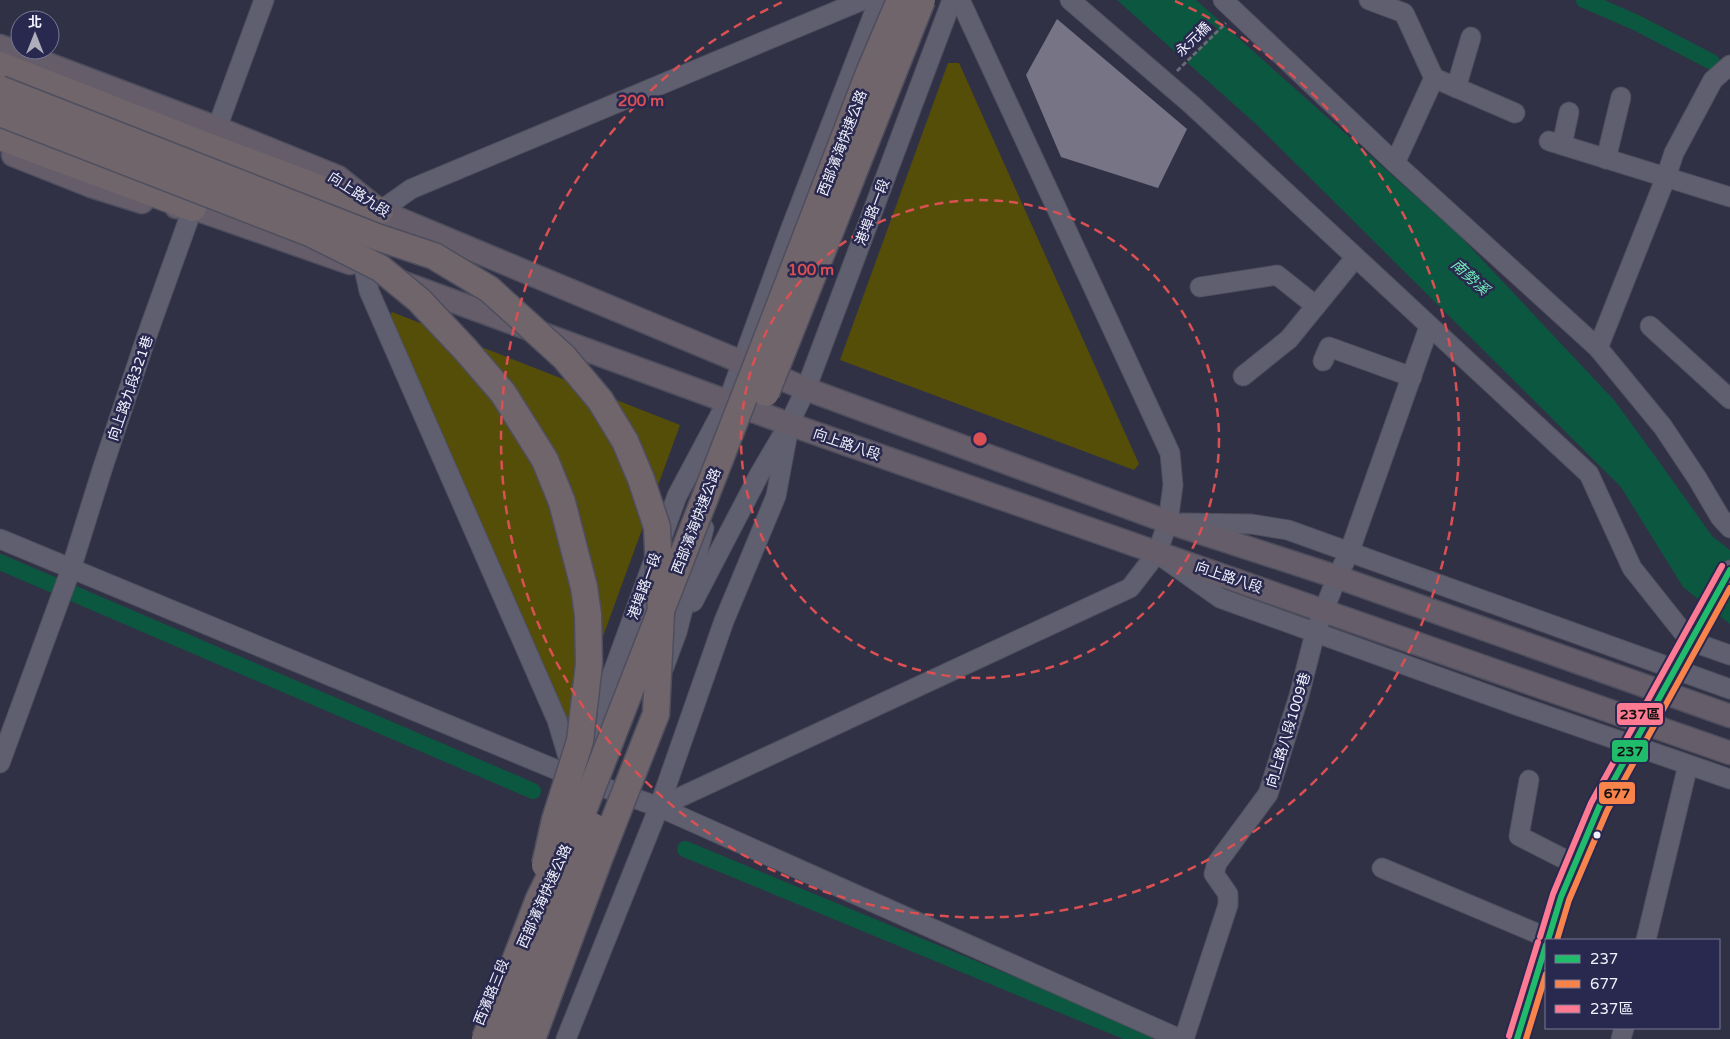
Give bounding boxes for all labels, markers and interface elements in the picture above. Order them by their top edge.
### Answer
north arrow [10,10,60,60]
text: 北 [28,14,42,31]
street label: 永元橋 [1172,19,1214,60]
street label: 西部濱海快速公路 [814,88,870,199]
text: 200 m [618,92,664,110]
street label: 向上路九段 [325,168,393,221]
street label: 港埠路一段 [852,176,893,248]
water label: 南勢溪 [1447,255,1494,300]
text: 100 m [788,261,834,279]
street label: 向上路九段321巷 [104,333,156,443]
street label: 向上路八段 [811,425,883,464]
centre of rings [971,430,989,448]
street label: 西部濱海快速公路 [668,466,724,577]
street label: 港埠路一段 [625,550,664,622]
street label: 向上路八段 [1193,558,1265,597]
street label: 向上路八段1009巷 [1263,671,1314,790]
line badge: 237區 [1616,702,1664,726]
text: 237區 [1620,706,1660,723]
line badge: 237 [1611,739,1649,763]
text: 237 [1617,743,1643,760]
line badge: 677 [1598,781,1636,805]
text: 677 [1604,785,1630,802]
unlabelled marker [1592,830,1602,840]
street label: 西部濱海快速公路 [514,842,575,951]
legend [1545,939,1720,1029]
text: 237 [1590,950,1618,968]
street label: 西濱路三段 [470,957,512,1028]
text: 677 [1590,975,1618,993]
text: 237區 [1590,1000,1633,1018]

